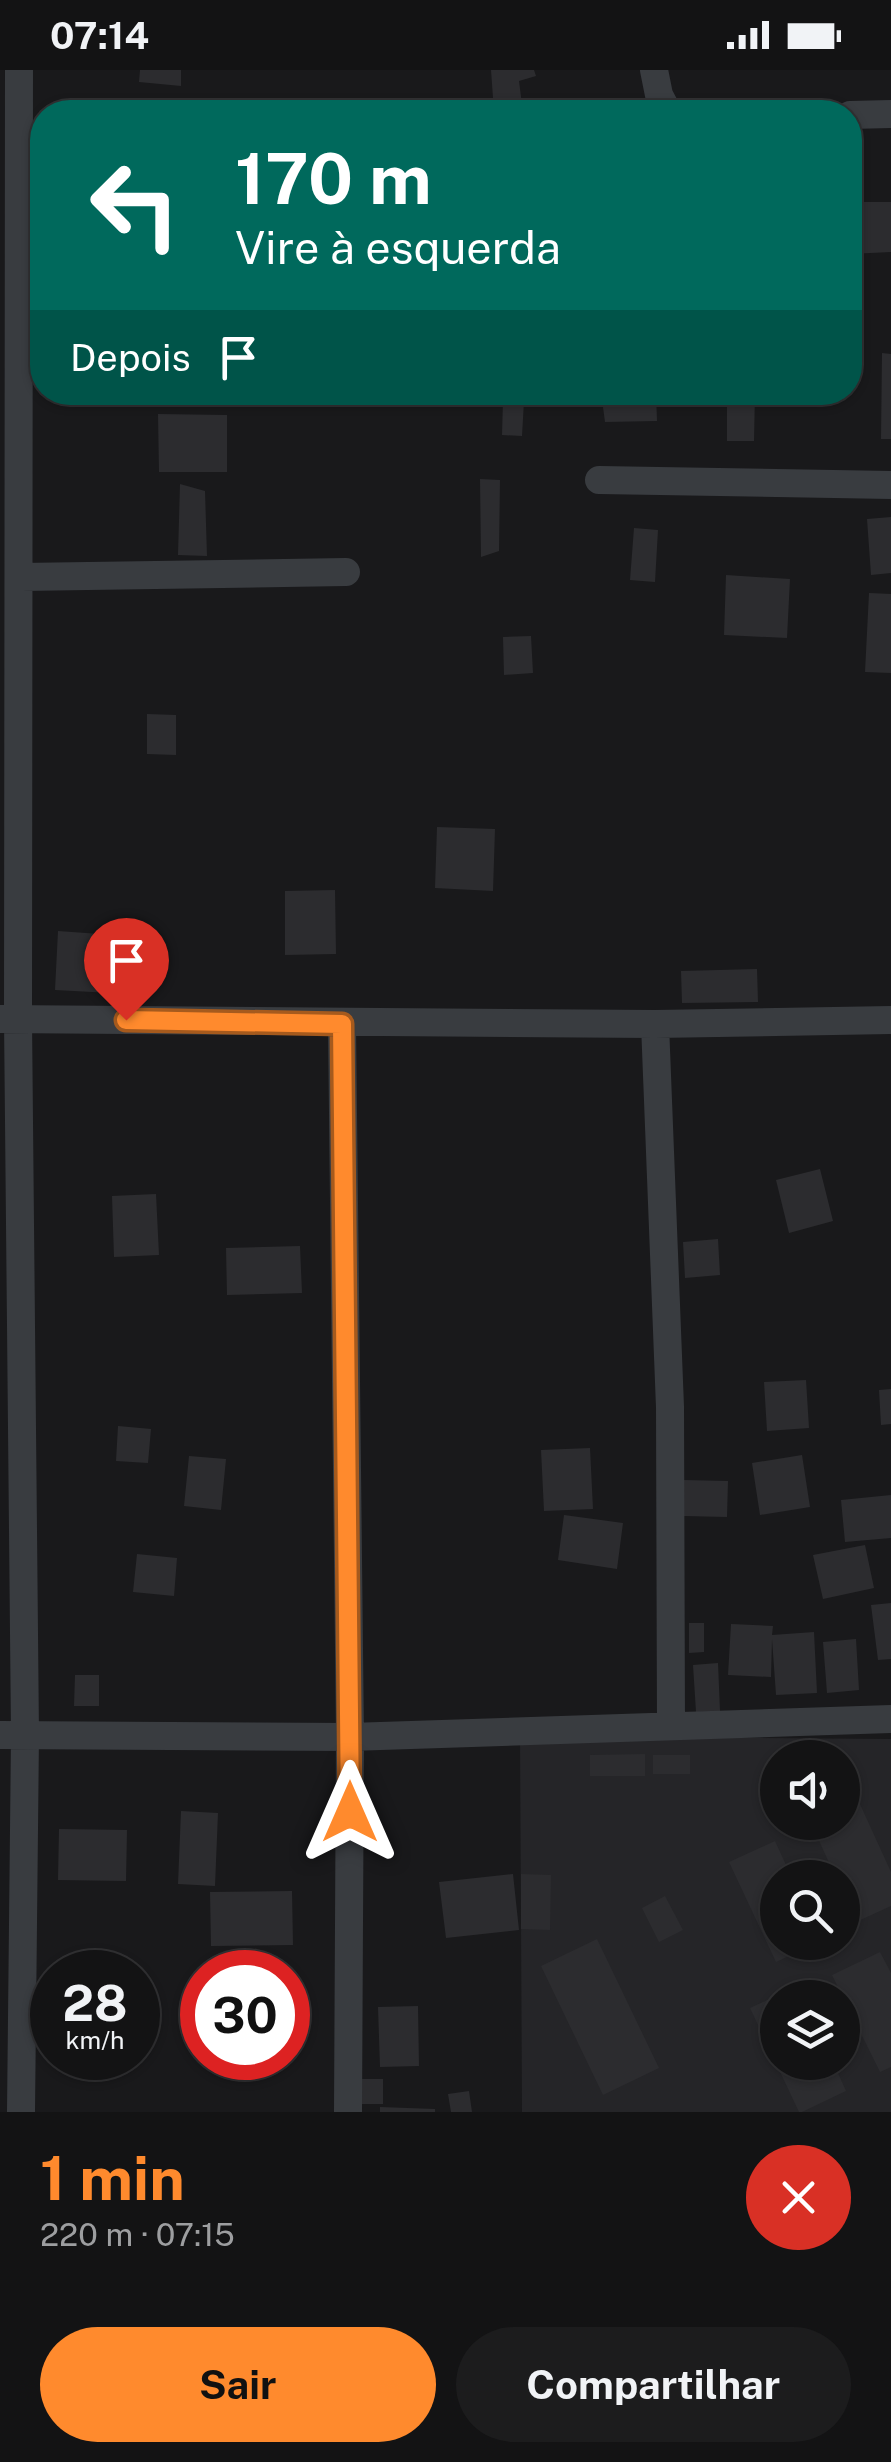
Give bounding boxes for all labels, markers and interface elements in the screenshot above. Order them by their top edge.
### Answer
text: 07:14 [50,13,149,58]
text: 170 m [235,137,432,220]
icon: left [70,140,200,270]
text: Vire à esquerda [235,221,561,274]
icon: arrive [211,330,266,385]
text: Depois [70,335,191,380]
pin [84,918,169,1021]
icon: arrive [99,933,154,988]
map controls [760,1740,860,2080]
button: sound [760,1740,860,1840]
position arrow [298,1760,402,1864]
button: search [760,1860,860,1960]
speed limit sign: 30 [180,1950,310,2080]
text: 28 [62,1973,128,2032]
button: layers [760,1980,860,2080]
text: km/h [66,2025,124,2055]
text: 1 min [40,2143,185,2214]
button: close [746,2145,851,2250]
text: 220 m · 07:15 [40,2216,235,2253]
button: Sair [40,2327,436,2442]
button: Compartilhar [456,2327,851,2442]

